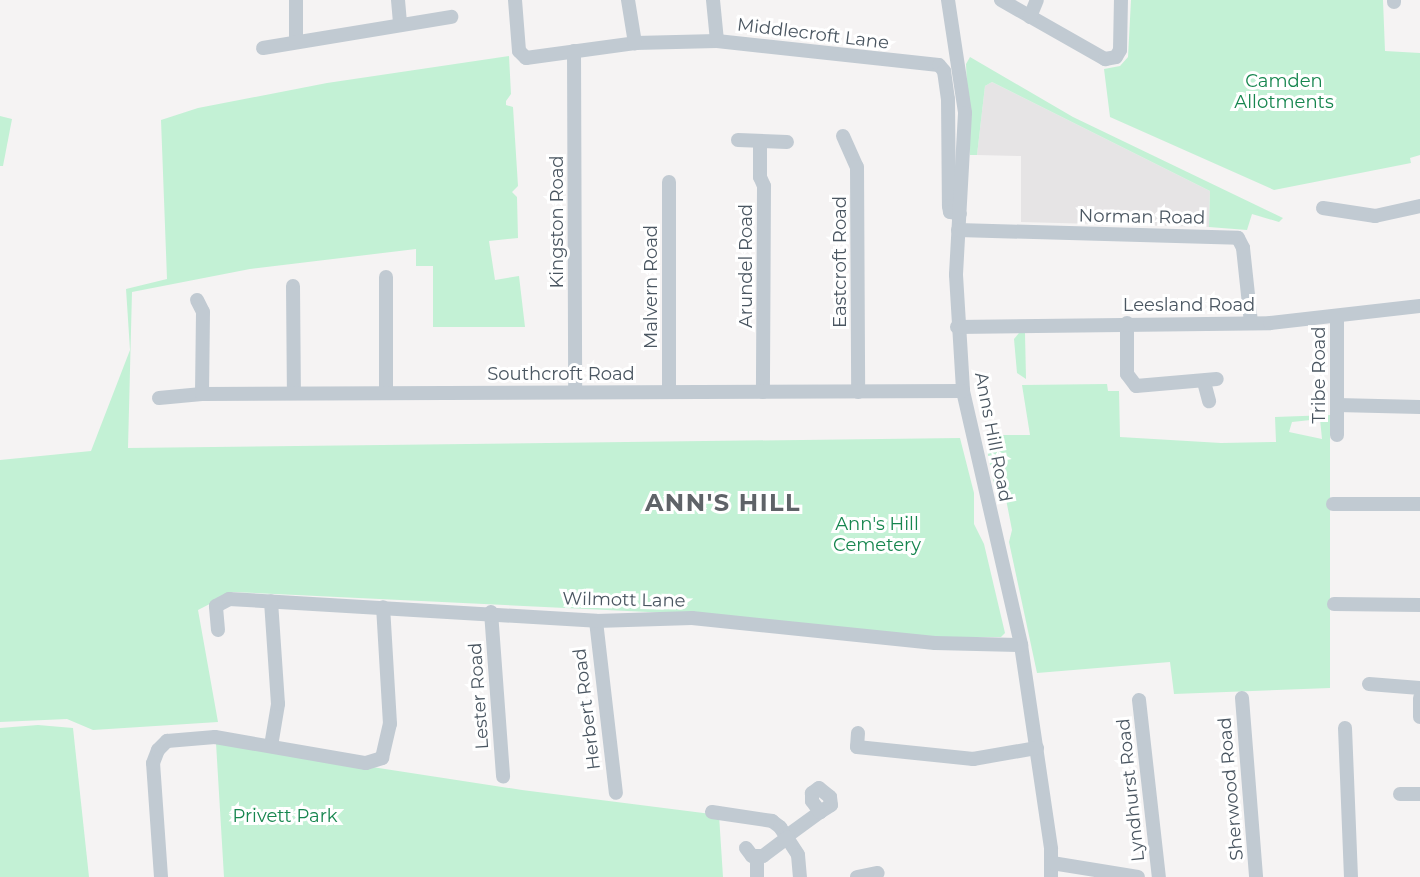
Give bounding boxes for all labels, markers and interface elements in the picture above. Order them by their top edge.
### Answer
street label: Middlecroft Lane [736,14,890,54]
park label: Camden Allotments [1234,71,1334,113]
street label: Kingston Road [546,155,568,289]
street label: Eastcroft Road [829,196,851,328]
street label: Arundel Road [735,204,757,328]
street label: Norman Road [1078,205,1206,229]
street label: Malvern Road [640,225,662,349]
street label: Leesland Road [1123,294,1255,316]
street label: Tribe Road [1308,327,1330,423]
street label: Southcroft Road [487,363,635,385]
street label: Anns Hill Road [970,370,1016,504]
district label: ANN'S HILL [645,489,801,517]
park label: Ann's Hill Cemetery [833,514,921,556]
street label: Wilmott Lane [562,588,686,612]
street label: Lester Road [464,642,494,750]
street label: Herbert Road [569,647,605,771]
street label: Sherwood Road [1214,716,1248,862]
street label: Lyndhurst Road [1113,717,1149,863]
park label: Privett Park [233,805,337,827]

